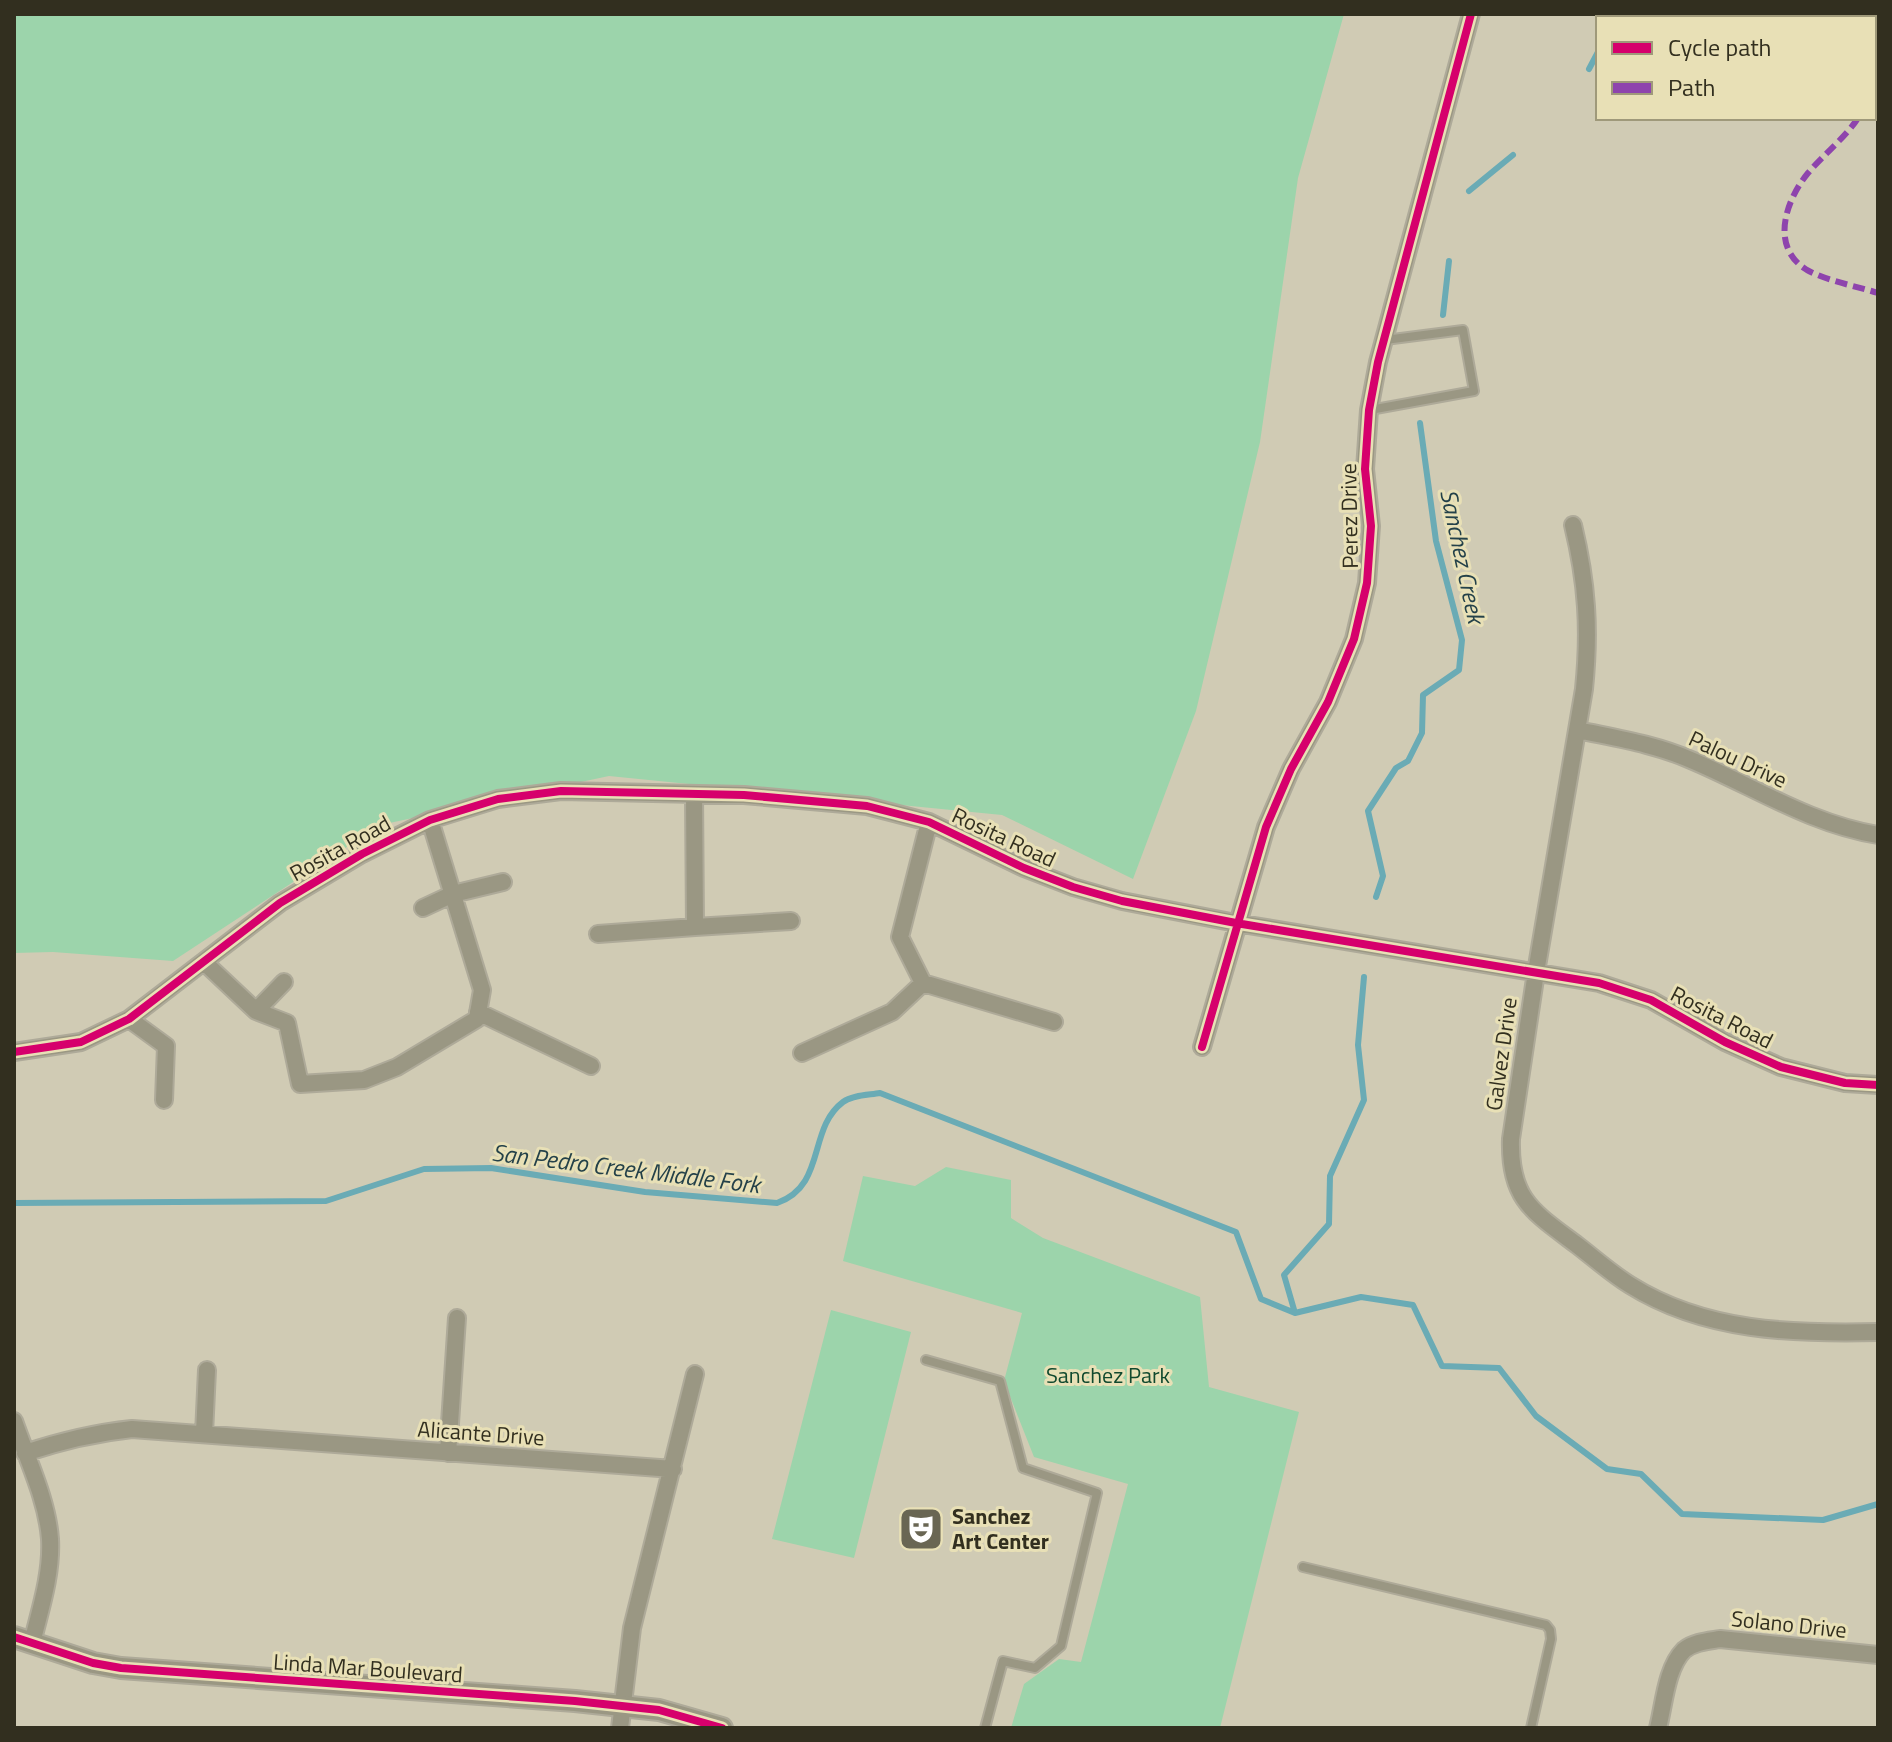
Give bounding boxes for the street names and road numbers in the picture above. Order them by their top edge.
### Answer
street label: Perez Drive [1331,463,1367,569]
street label: Palou Drive [1683,721,1793,797]
street label: Rosita Road [946,798,1062,876]
street label: Rosita Road [283,806,397,890]
street label: Rosita Road [1665,977,1779,1057]
street label: Galvez Drive [1476,995,1526,1113]
street label: Alicante Drive [416,1412,546,1454]
street label: Solano Drive [1730,1601,1848,1647]
street label: Linda Mar Boulevard [272,1644,464,1692]

